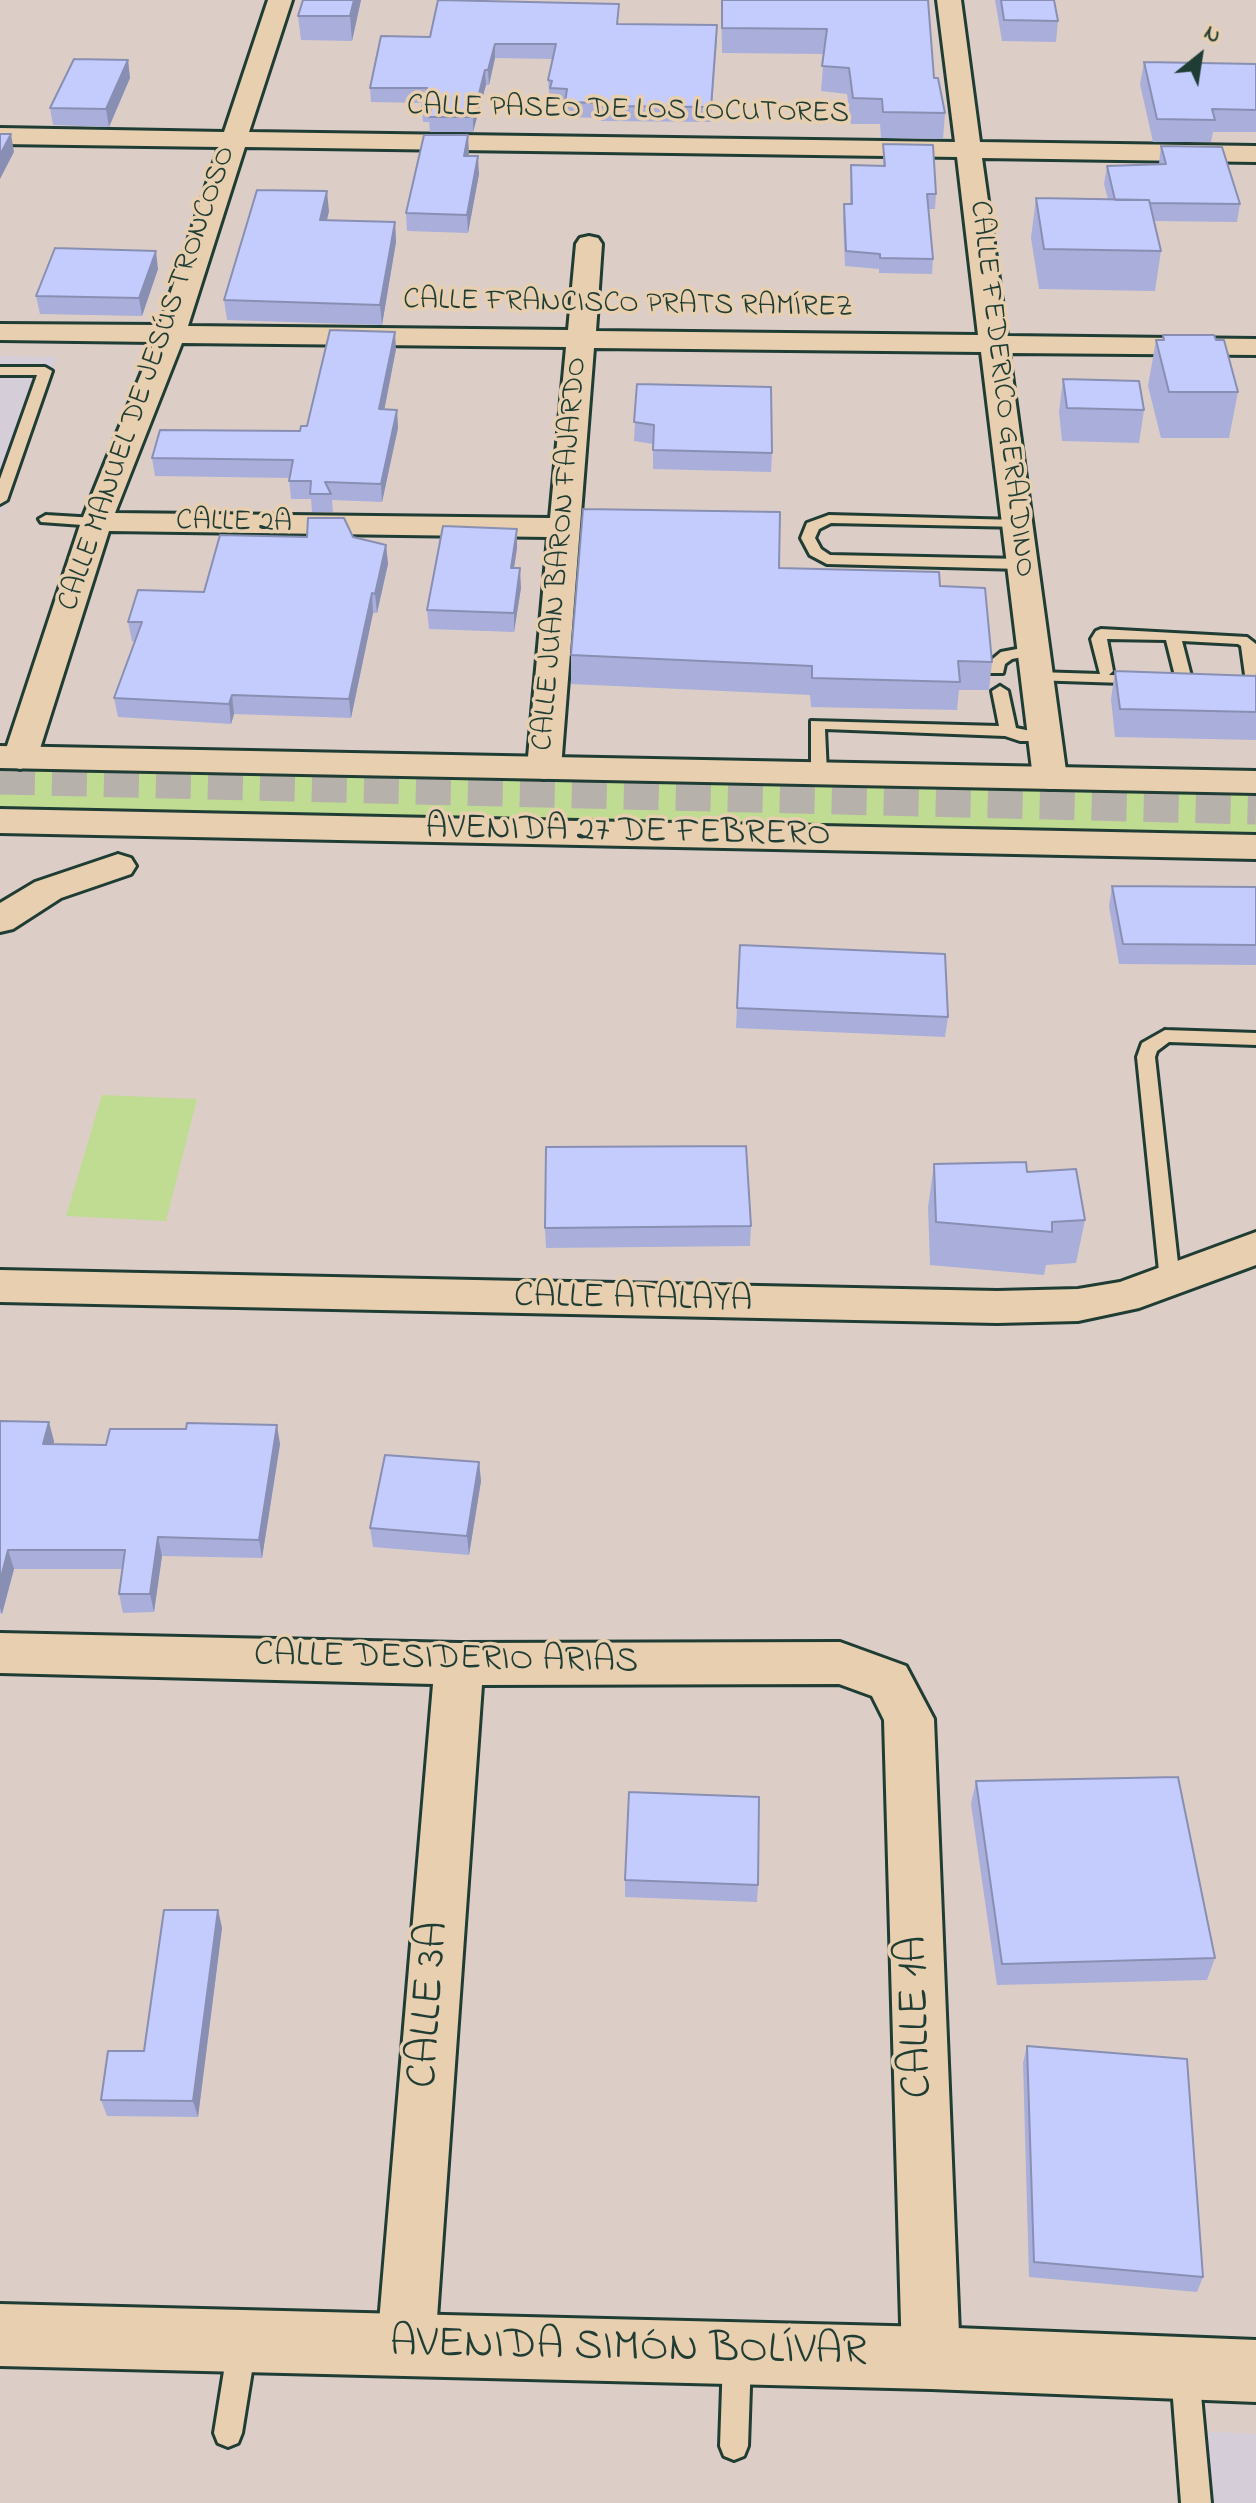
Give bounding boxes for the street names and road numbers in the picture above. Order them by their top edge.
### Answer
street label: CALLE PASEO DE LOS LOCUTORES [407,90,849,134]
street label: CALLE MANUEL DE JESÚS TRONCOSO [52,142,246,616]
street label: CALLE FEDERICO GERALDINO [959,199,1041,579]
street label: CALLE FRANCISCO PRATS RAMÍREZ [403,284,853,328]
street label: CALLE JUAN BARON FAJARDO [527,356,597,752]
street label: CALLE 2A [176,505,292,543]
street label: AVENIDA 27 DE FEBRERO [425,809,831,859]
street label: CALLE ATALAYA [513,1277,753,1325]
street label: CALLE DESIDERIO ARIAS [254,1636,638,1686]
street label: CALLE 3A [400,1920,464,2090]
street label: CALLE 1A [890,1935,948,2099]
street label: AVENIDA SIMÓN BOLÍVAR [389,2320,867,2382]

